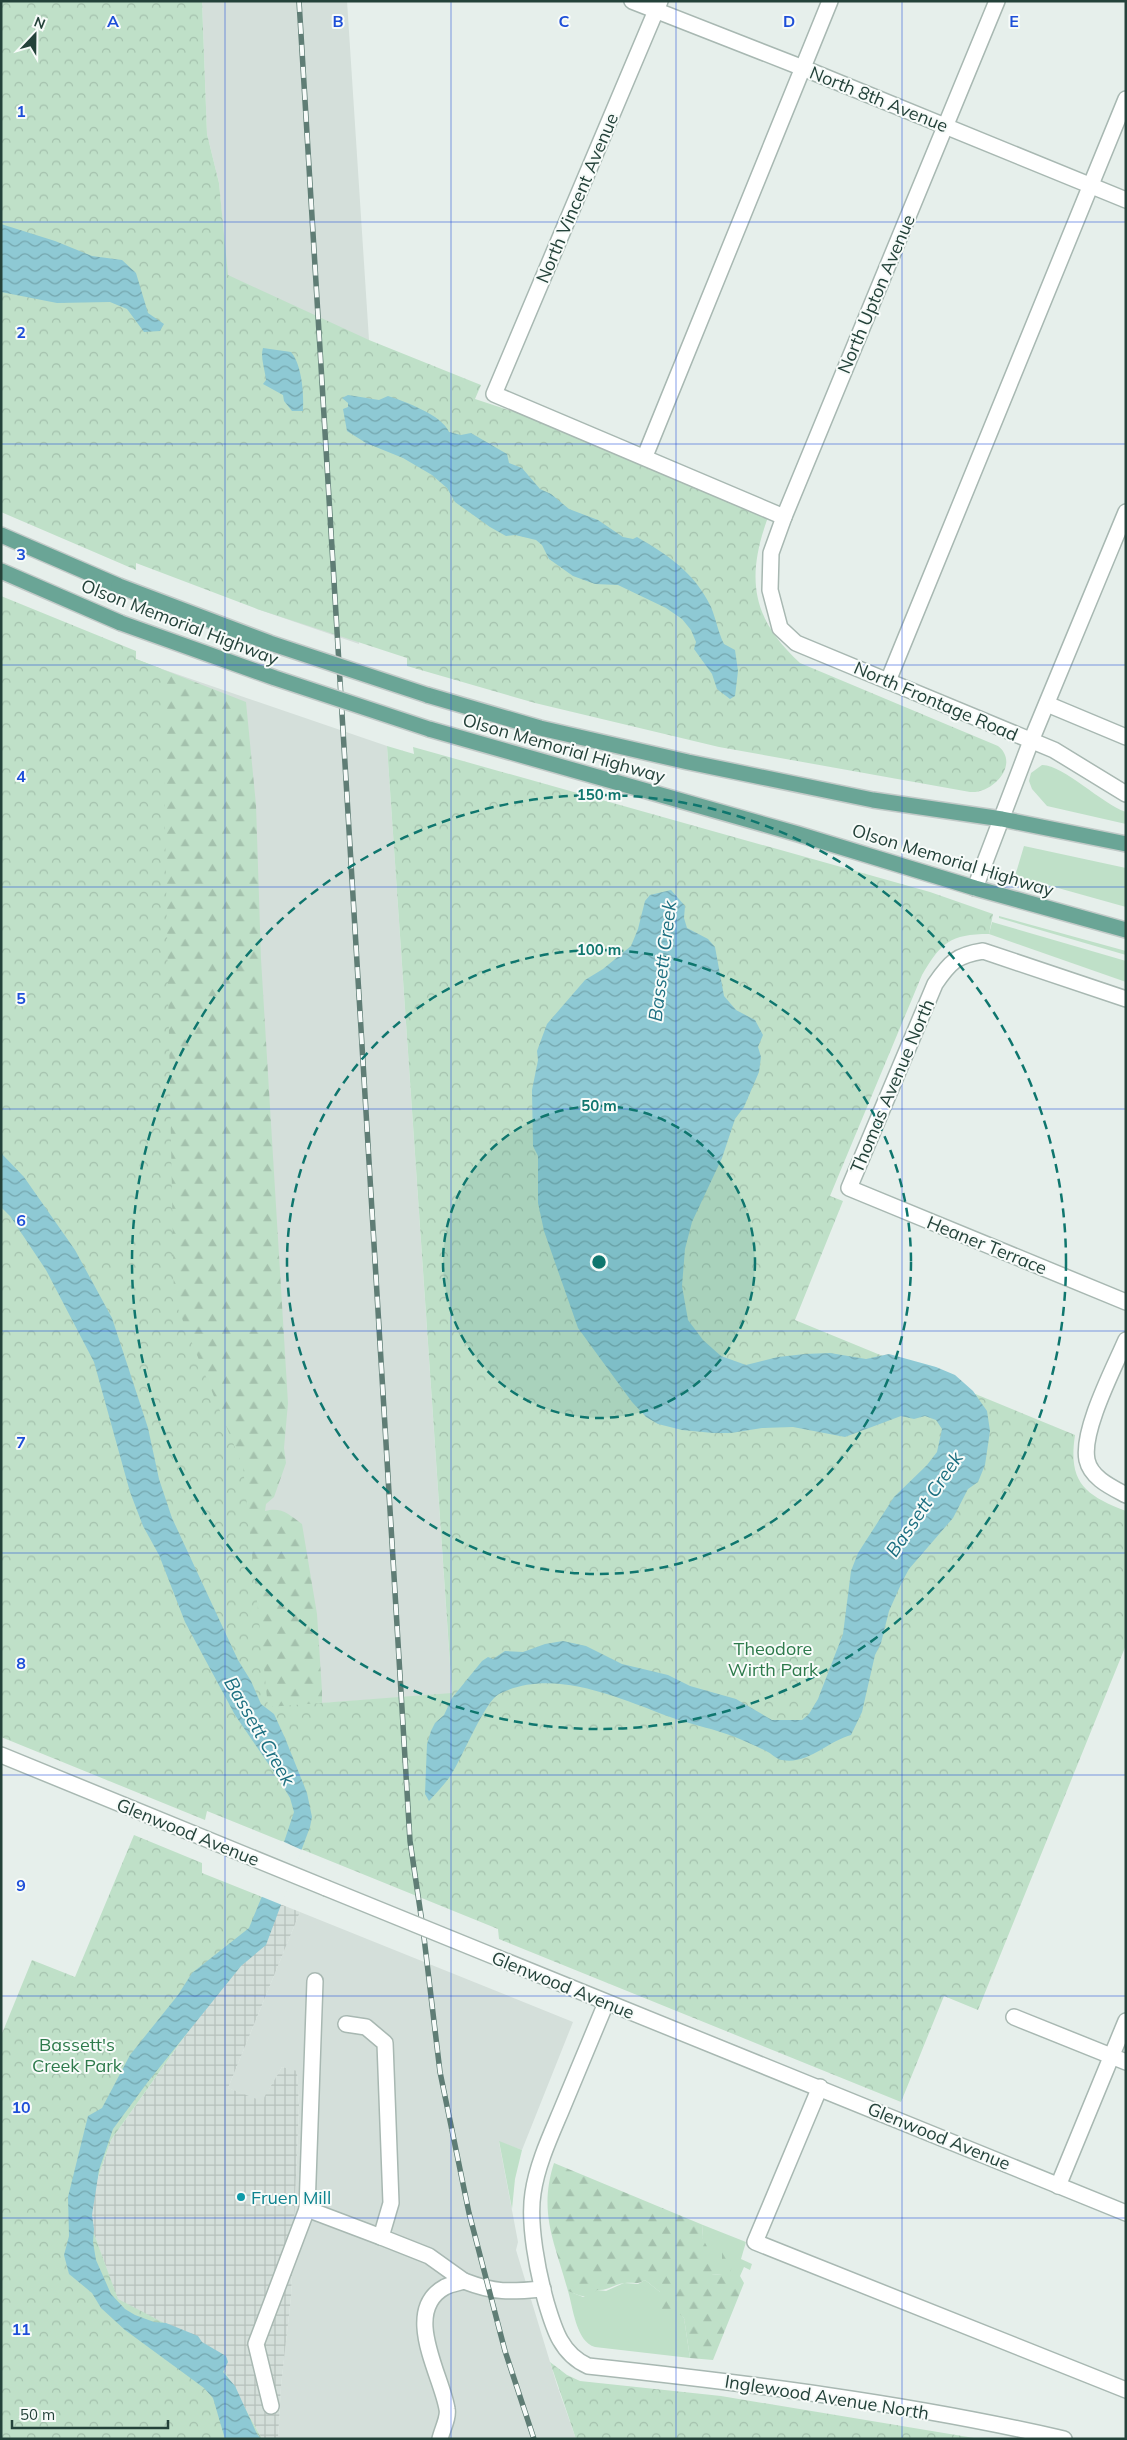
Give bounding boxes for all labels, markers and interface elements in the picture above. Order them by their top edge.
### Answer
north arrow [10,10,60,60]
text: A [107,11,119,31]
text: B [332,11,344,31]
text: C [559,11,570,31]
text: D [783,11,795,31]
text: E [1009,11,1019,31]
text: N [32,13,48,33]
street label: North 8th Avenue [806,61,952,137]
text: 1 [16,101,26,121]
street label: North Vincent Avenue [531,110,623,286]
street label: North Upton Avenue [832,211,920,377]
text: 2 [16,322,26,342]
text: 3 [16,544,26,564]
street label: Olson Memorial Highway [78,574,282,670]
street label: North Frontage Road [850,656,1022,746]
street label: Olson Memorial Highway [460,708,668,788]
text: 4 [16,766,26,786]
text: 150 m [577,785,621,804]
street label: Olson Memorial Highway [849,818,1057,902]
water label: Bassett Creek [643,898,681,1023]
text: 100 m [577,940,621,959]
text: 5 [16,988,26,1008]
street label: Thomas Avenue North [845,995,939,1177]
text: 50 m [581,1096,617,1115]
text: 6 [16,1210,26,1230]
street label: Heaner Terrace [924,1210,1050,1280]
centre of rings [590,1253,608,1271]
text: 7 [16,1432,26,1452]
water label: Bassett Creek [880,1446,969,1561]
park label: Theodore Wirth Park [728,1637,819,1681]
text: 8 [16,1653,26,1673]
water label: Bassett Creek [219,1672,301,1791]
street label: Glenwood Avenue [113,1793,263,1871]
text: 9 [16,1875,26,1895]
street label: Glenwood Avenue [488,1946,638,2024]
park label: Bassett's Creek Park [32,2033,123,2077]
text: 10 [11,2097,31,2117]
street label: Glenwood Avenue [864,2097,1014,2175]
place label: Fruen Mill [251,2186,331,2209]
marker: Fruen Mill [235,2191,247,2203]
text: 11 [11,2319,31,2339]
street label: Inglewood Avenue North [723,2369,931,2425]
scale bar [12,2398,169,2430]
text: 50 m [20,2405,55,2424]

